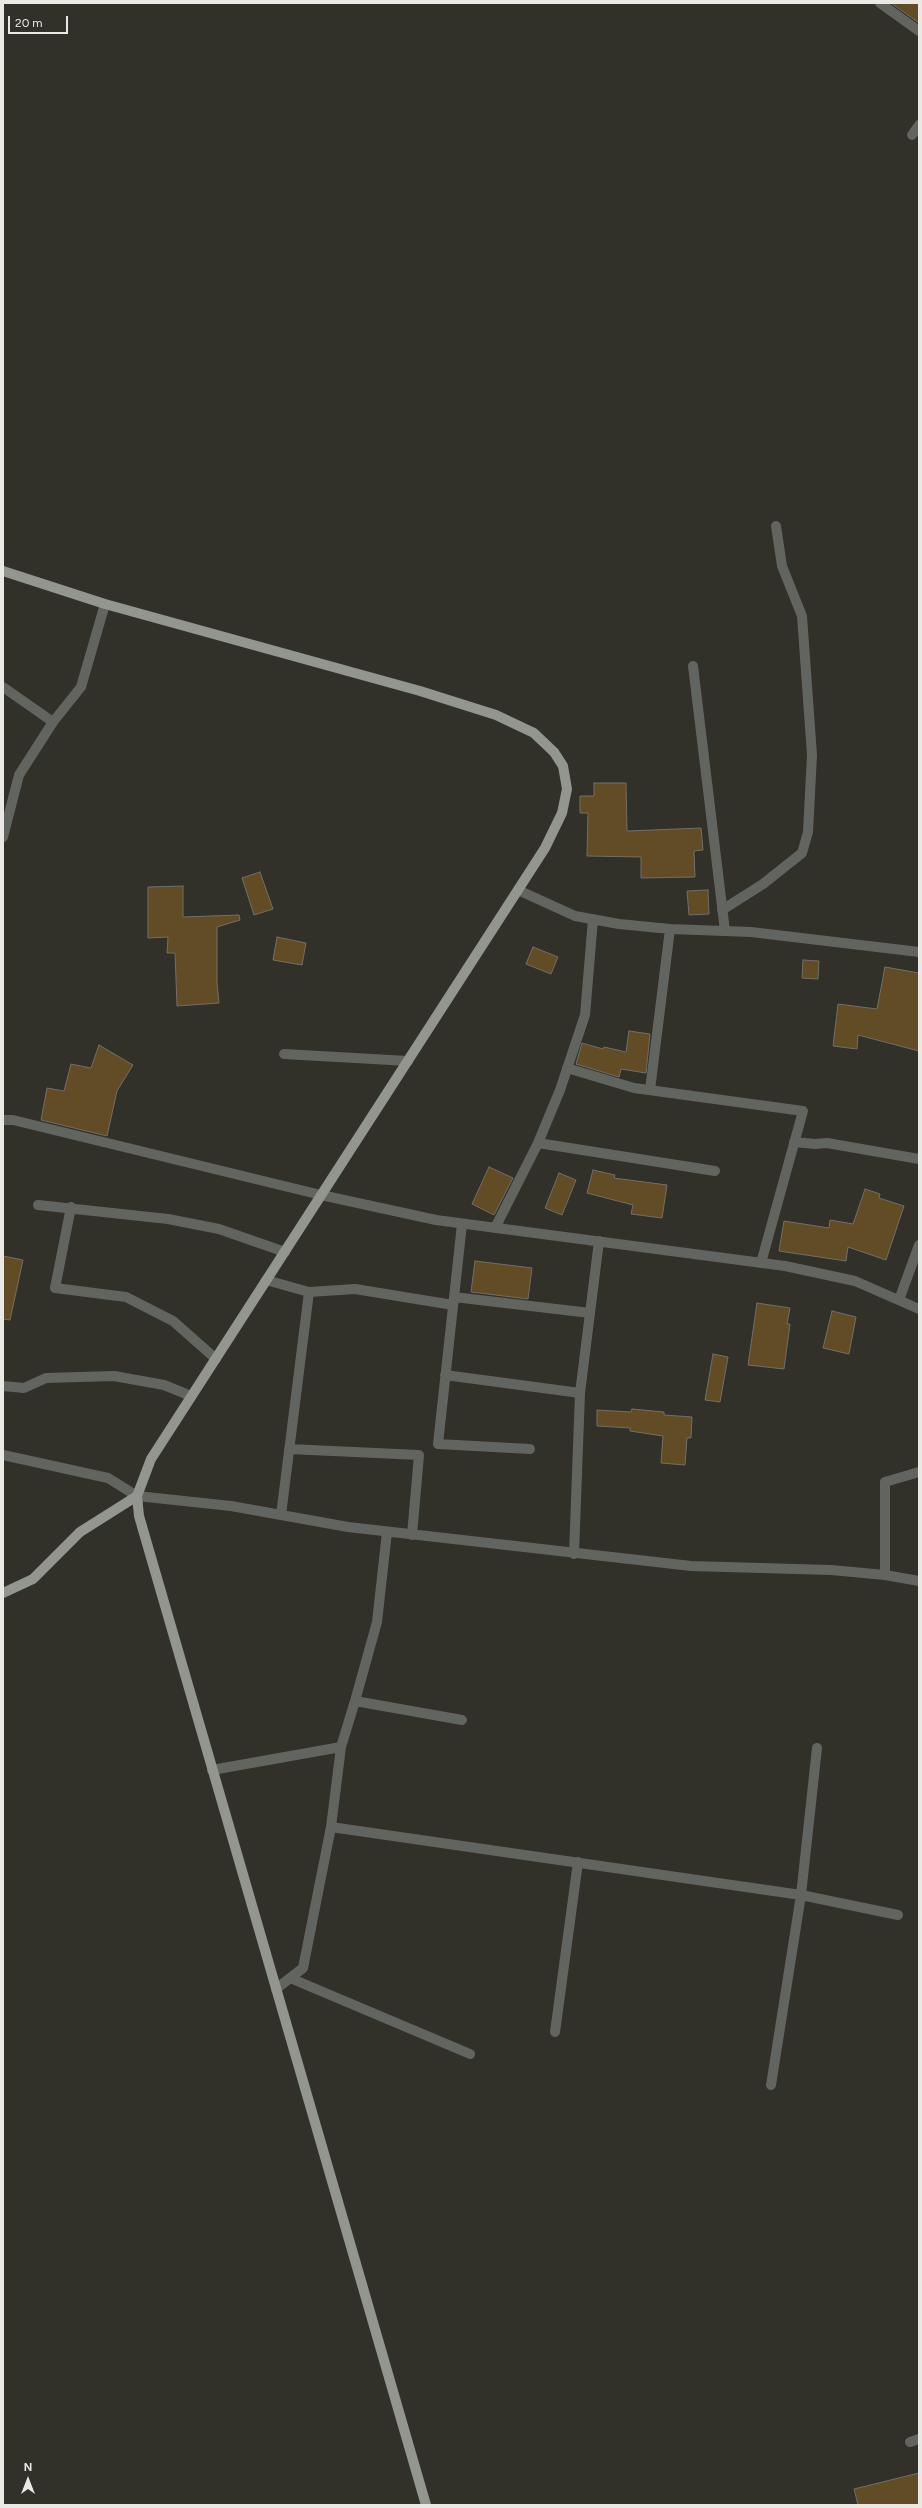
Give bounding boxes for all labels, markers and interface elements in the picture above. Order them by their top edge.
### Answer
scale bar [10,8,70,34]
text: 20 m [15,16,43,30]
north arrow [8,2460,48,2500]
text: N [24,2461,32,2474]

